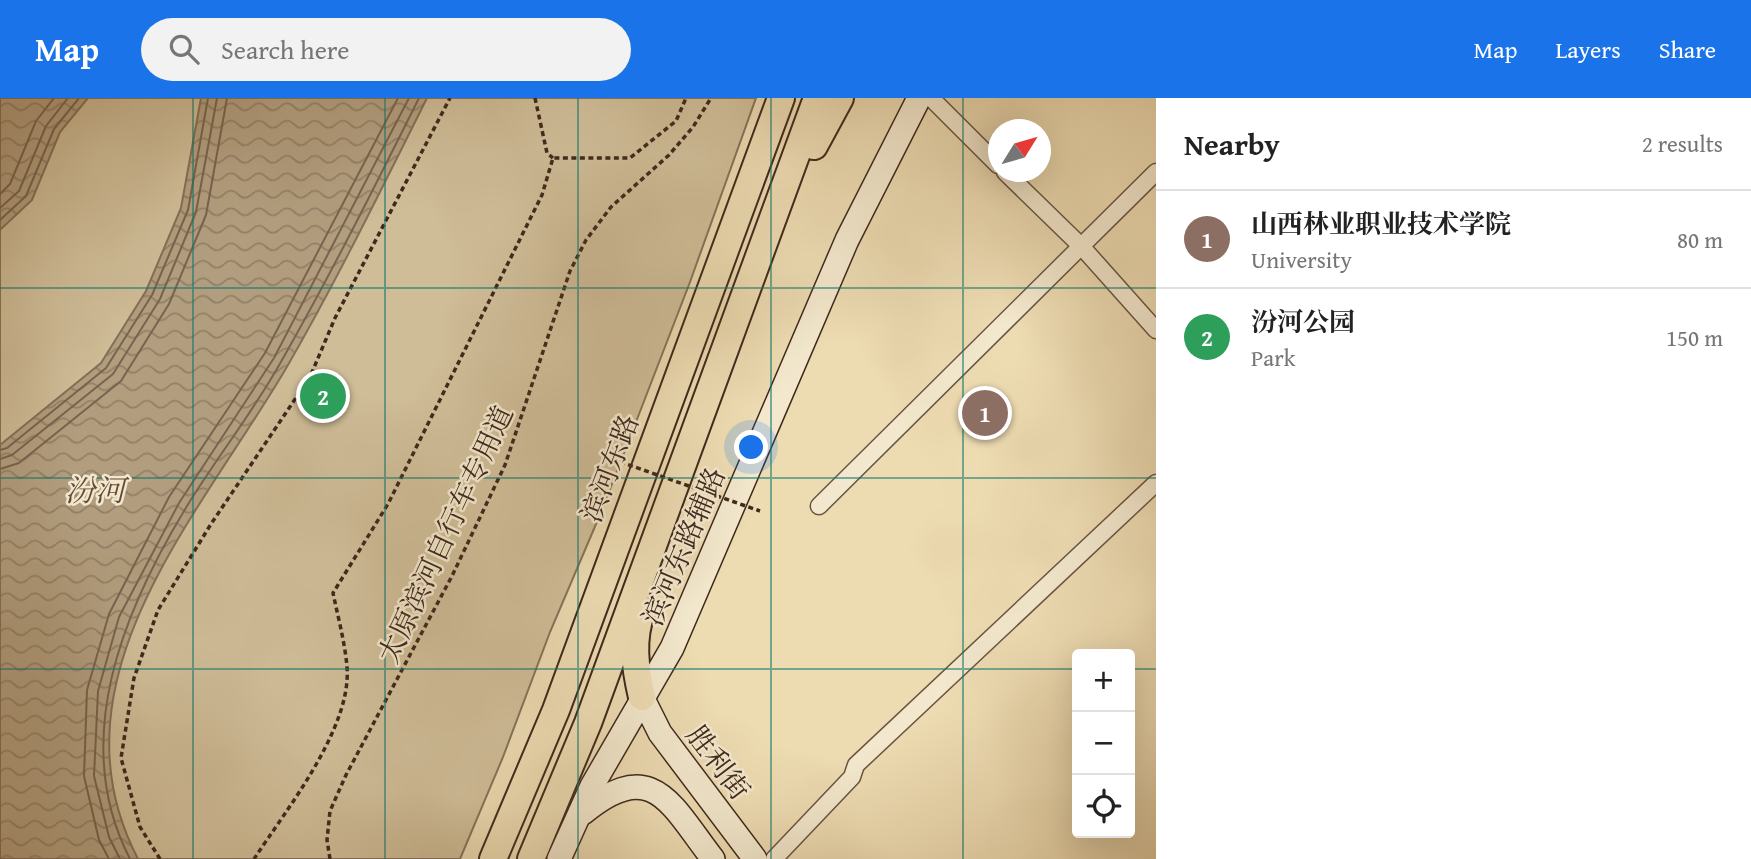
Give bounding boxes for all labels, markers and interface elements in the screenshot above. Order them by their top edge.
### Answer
search box [141,18,631,81]
text: Map [35,25,99,73]
icon: search [165,30,203,68]
text: Search here [221,30,349,69]
text: Map [1474,32,1517,67]
text: Layers [1555,32,1621,67]
text: Share [1659,32,1716,67]
north arrow [988,119,1051,182]
text: Nearby [1184,122,1280,166]
text: 2 results [1642,127,1723,160]
text: 山西林业职业技术学院 [1251,204,1511,243]
text: 1 [1201,223,1213,256]
text: 80 m [1677,223,1723,256]
text: University [1251,243,1352,276]
text: 汾河公园 [1251,302,1355,341]
text: 2 [1201,321,1213,354]
text: 150 m [1666,321,1723,354]
text: Park [1251,341,1295,374]
pin: 2 [300,370,346,422]
pin: 1 [962,387,1008,439]
street label: 太原滨河自行车专用道 [367,398,523,670]
street label: 滨河东路 [570,408,648,528]
your location [734,430,768,464]
street label: 滨河东路辅路 [631,461,735,631]
water label: 汾河 [65,468,130,512]
map controls [1072,649,1135,838]
button: + [1072,649,1135,712]
button: − [1072,712,1135,775]
street label: 胜利街 [677,716,761,808]
button: locate [1072,775,1135,838]

